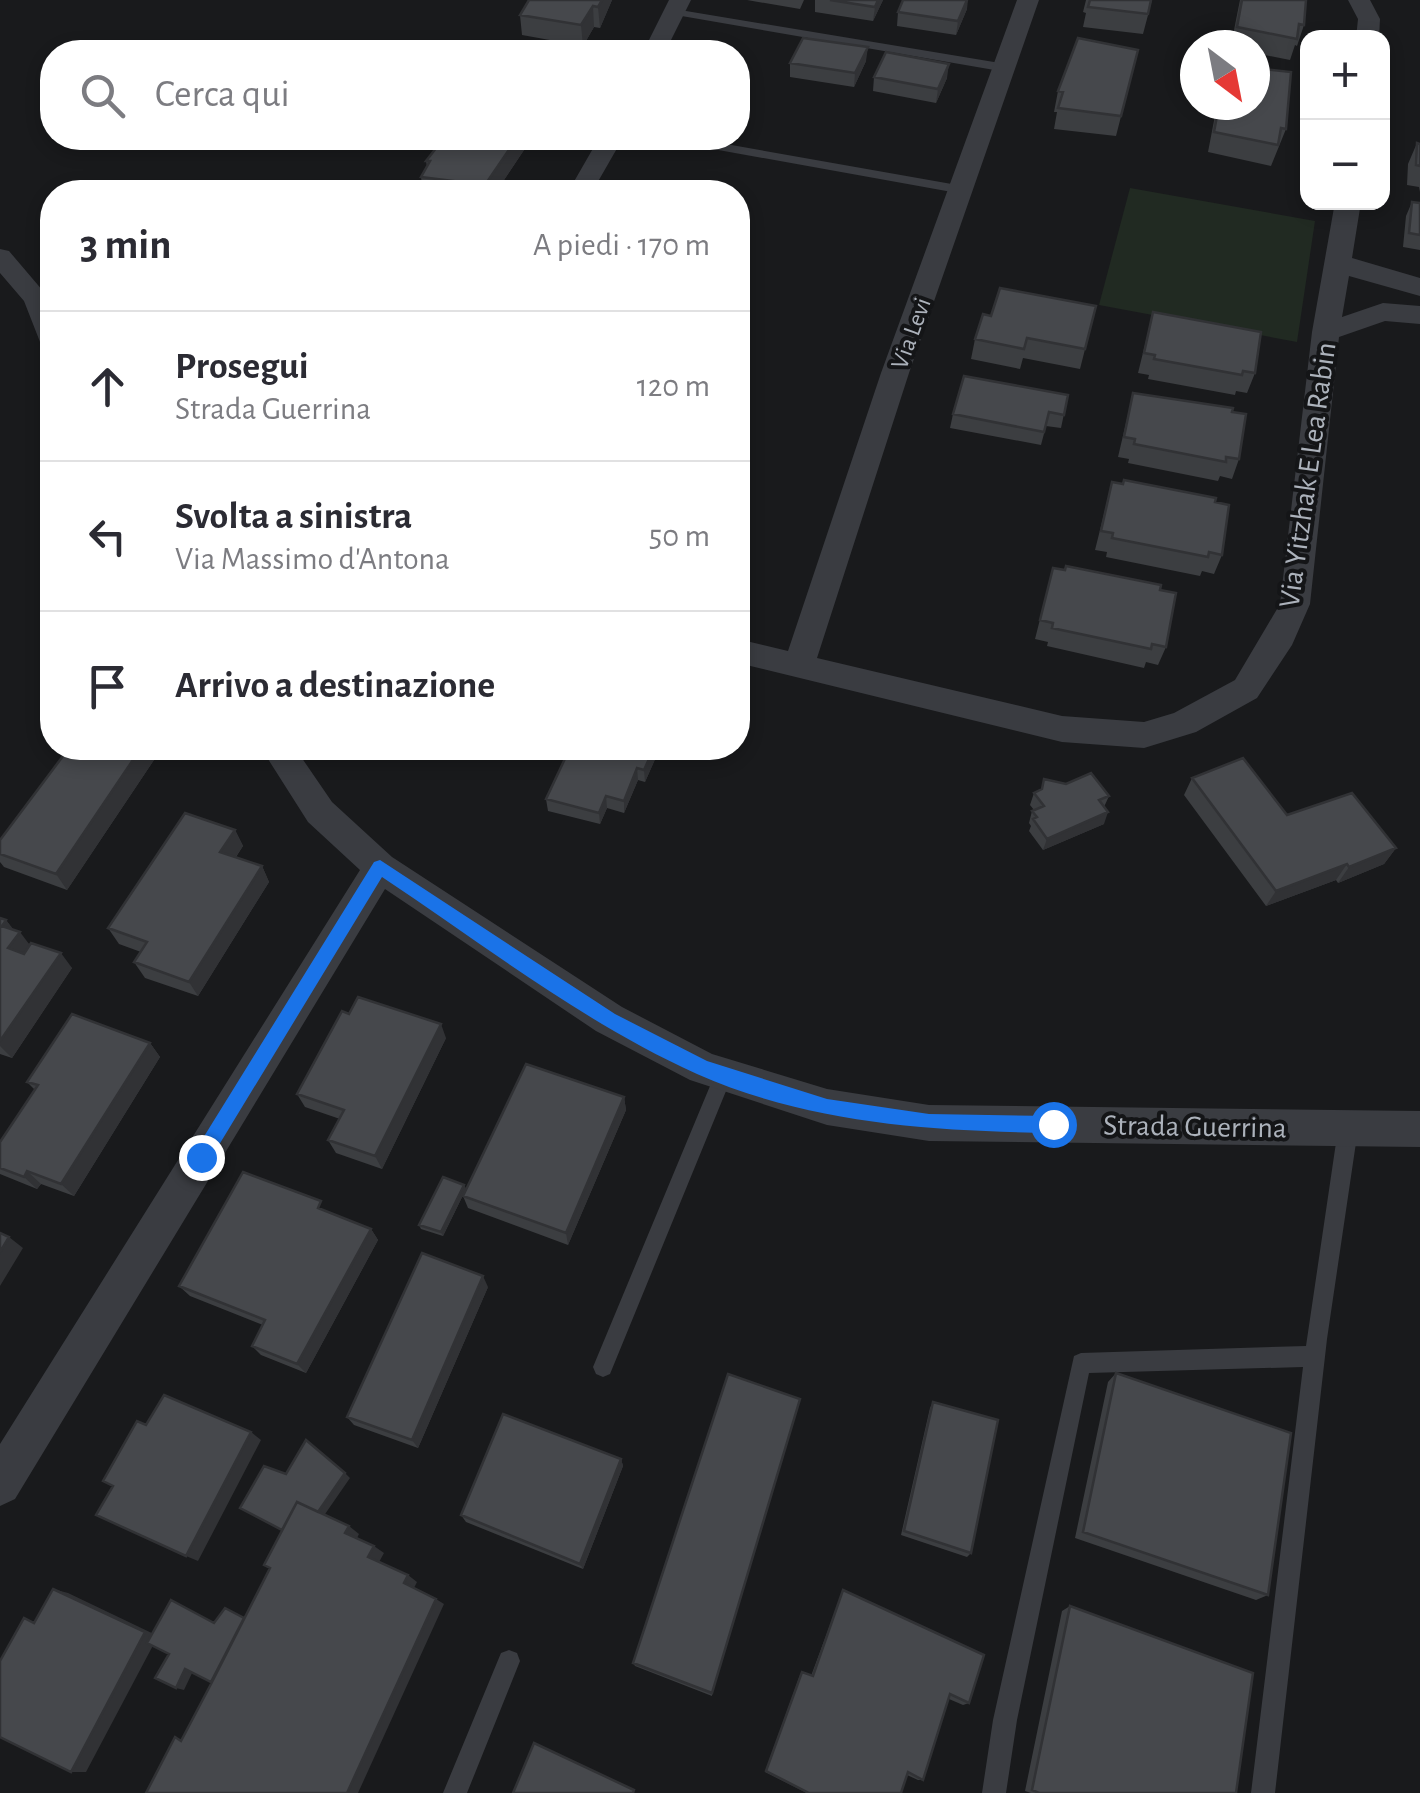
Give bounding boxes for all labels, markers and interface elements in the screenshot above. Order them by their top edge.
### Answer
north arrow [1180,30,1270,120]
map controls [1300,30,1390,210]
button: + [1300,30,1390,120]
search box [40,40,750,150]
icon: search [75,68,130,123]
text: Cerca qui [155,76,290,114]
button: − [1300,120,1390,210]
text: 3 min [80,224,172,266]
text: A piedi · 170 m [533,229,710,261]
street label: Via Levi [887,294,936,373]
street label: Via Yitzhak E Lea Rabin [1274,340,1341,610]
text: Prosegui [175,348,309,386]
icon: ahead [80,359,135,414]
text: 120 m [637,370,710,402]
text: Strada Guerrina [175,393,371,425]
text: Svolta a sinistra [175,498,412,536]
icon: left [80,509,135,564]
text: 50 m [649,520,710,552]
text: Via Massimo d'Antona [175,543,450,575]
icon: arrive [80,659,135,714]
text: Arrivo a destinazione [175,667,495,705]
route start [1031,1102,1077,1148]
street label: Strada Guerrina [1103,1110,1287,1144]
route end [179,1135,225,1181]

